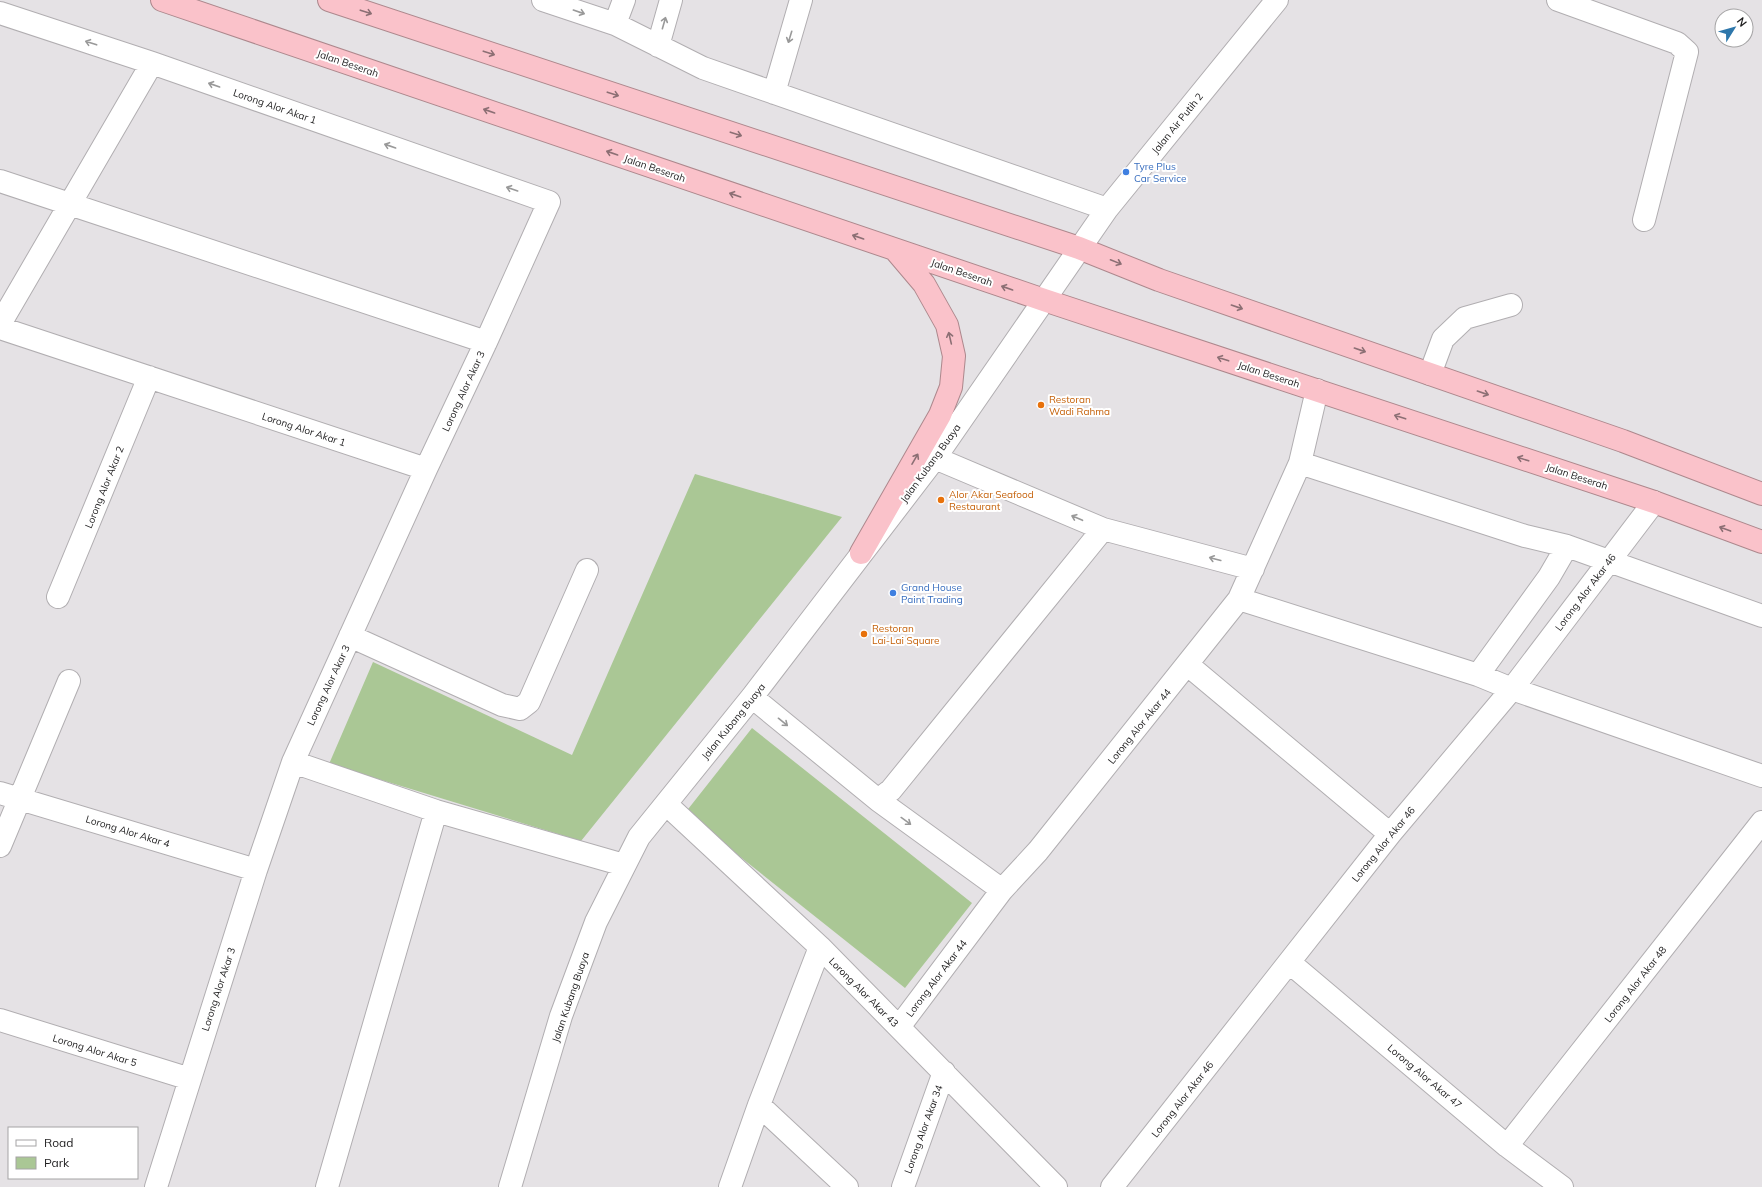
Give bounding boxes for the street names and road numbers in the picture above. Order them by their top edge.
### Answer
street label: Jalan Beserah [315,47,380,80]
street label: Lorong Alor Akar 1 [231,86,318,127]
street label: Jalan Air Putih 2 [1149,90,1206,156]
street label: Jalan Beserah [622,152,687,185]
street label: Jalan Beserah [929,256,994,289]
street label: Lorong Alor Akar 3 [439,349,488,434]
street label: Jalan Beserah [1236,358,1302,391]
street label: Lorong Alor Akar 1 [260,410,347,449]
street label: Jalan Kubang Buaya [897,421,963,505]
street label: Lorong Alor Akar 2 [82,444,127,530]
street label: Jalan Beserah [1544,460,1610,493]
street label: Lorong Alor Akar 46 [1552,551,1619,633]
street label: Lorong Alor Akar 3 [304,643,353,728]
street label: Jalan Kubang Buaya [699,681,768,762]
street label: Lorong Alor Akar 44 [1105,686,1174,767]
street label: Lorong Alor Akar 46 [1349,804,1418,885]
street label: Lorong Alor Akar 4 [84,813,171,850]
street label: Lorong Alor Akar 44 [903,937,970,1019]
street label: Lorong Alor Akar 48 [1602,944,1669,1025]
street label: Lorong Alor Akar 3 [199,946,238,1033]
street label: Jalan Kubang Buaya [549,950,592,1044]
street label: Lorong Alor Akar 43 [826,955,901,1030]
street label: Lorong Alor Akar 5 [51,1032,138,1069]
street label: Lorong Alor Akar 47 [1385,1041,1465,1111]
street label: Lorong Alor Akar 46 [1149,1059,1216,1140]
street label: Lorong Alor Akar 34 [901,1083,946,1175]

